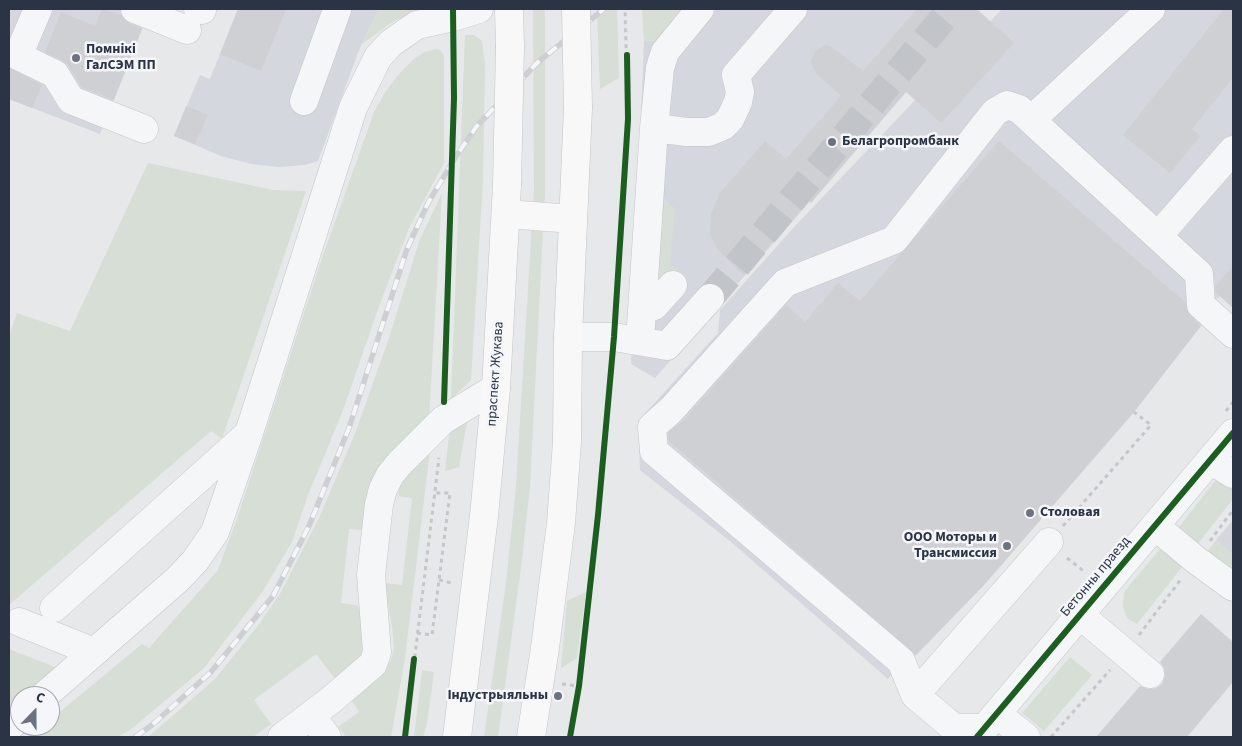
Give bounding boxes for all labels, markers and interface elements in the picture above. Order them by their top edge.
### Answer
place label: Помнікі ГалСЭМ ПП [86,42,156,74]
marker: Помнікі ГалСЭМ ПП [70,52,82,64]
place label: Белагропромбанк [842,134,959,150]
marker: Белагропромбанк [826,136,838,148]
street label: праспект Жукава [484,321,508,427]
place label: Столовая [1040,505,1100,521]
marker: Столовая [1024,507,1036,519]
place label: ООО Моторы и Трансмиссия [904,530,997,562]
street label: Бетонны праезд [1057,533,1135,621]
marker: ООО Моторы и Трансмиссия [1001,540,1013,552]
north arrow [10,686,60,736]
text: С [33,687,48,709]
place label: Індустрыяльны [447,688,548,704]
marker: Індустрыяльны [552,690,564,702]

